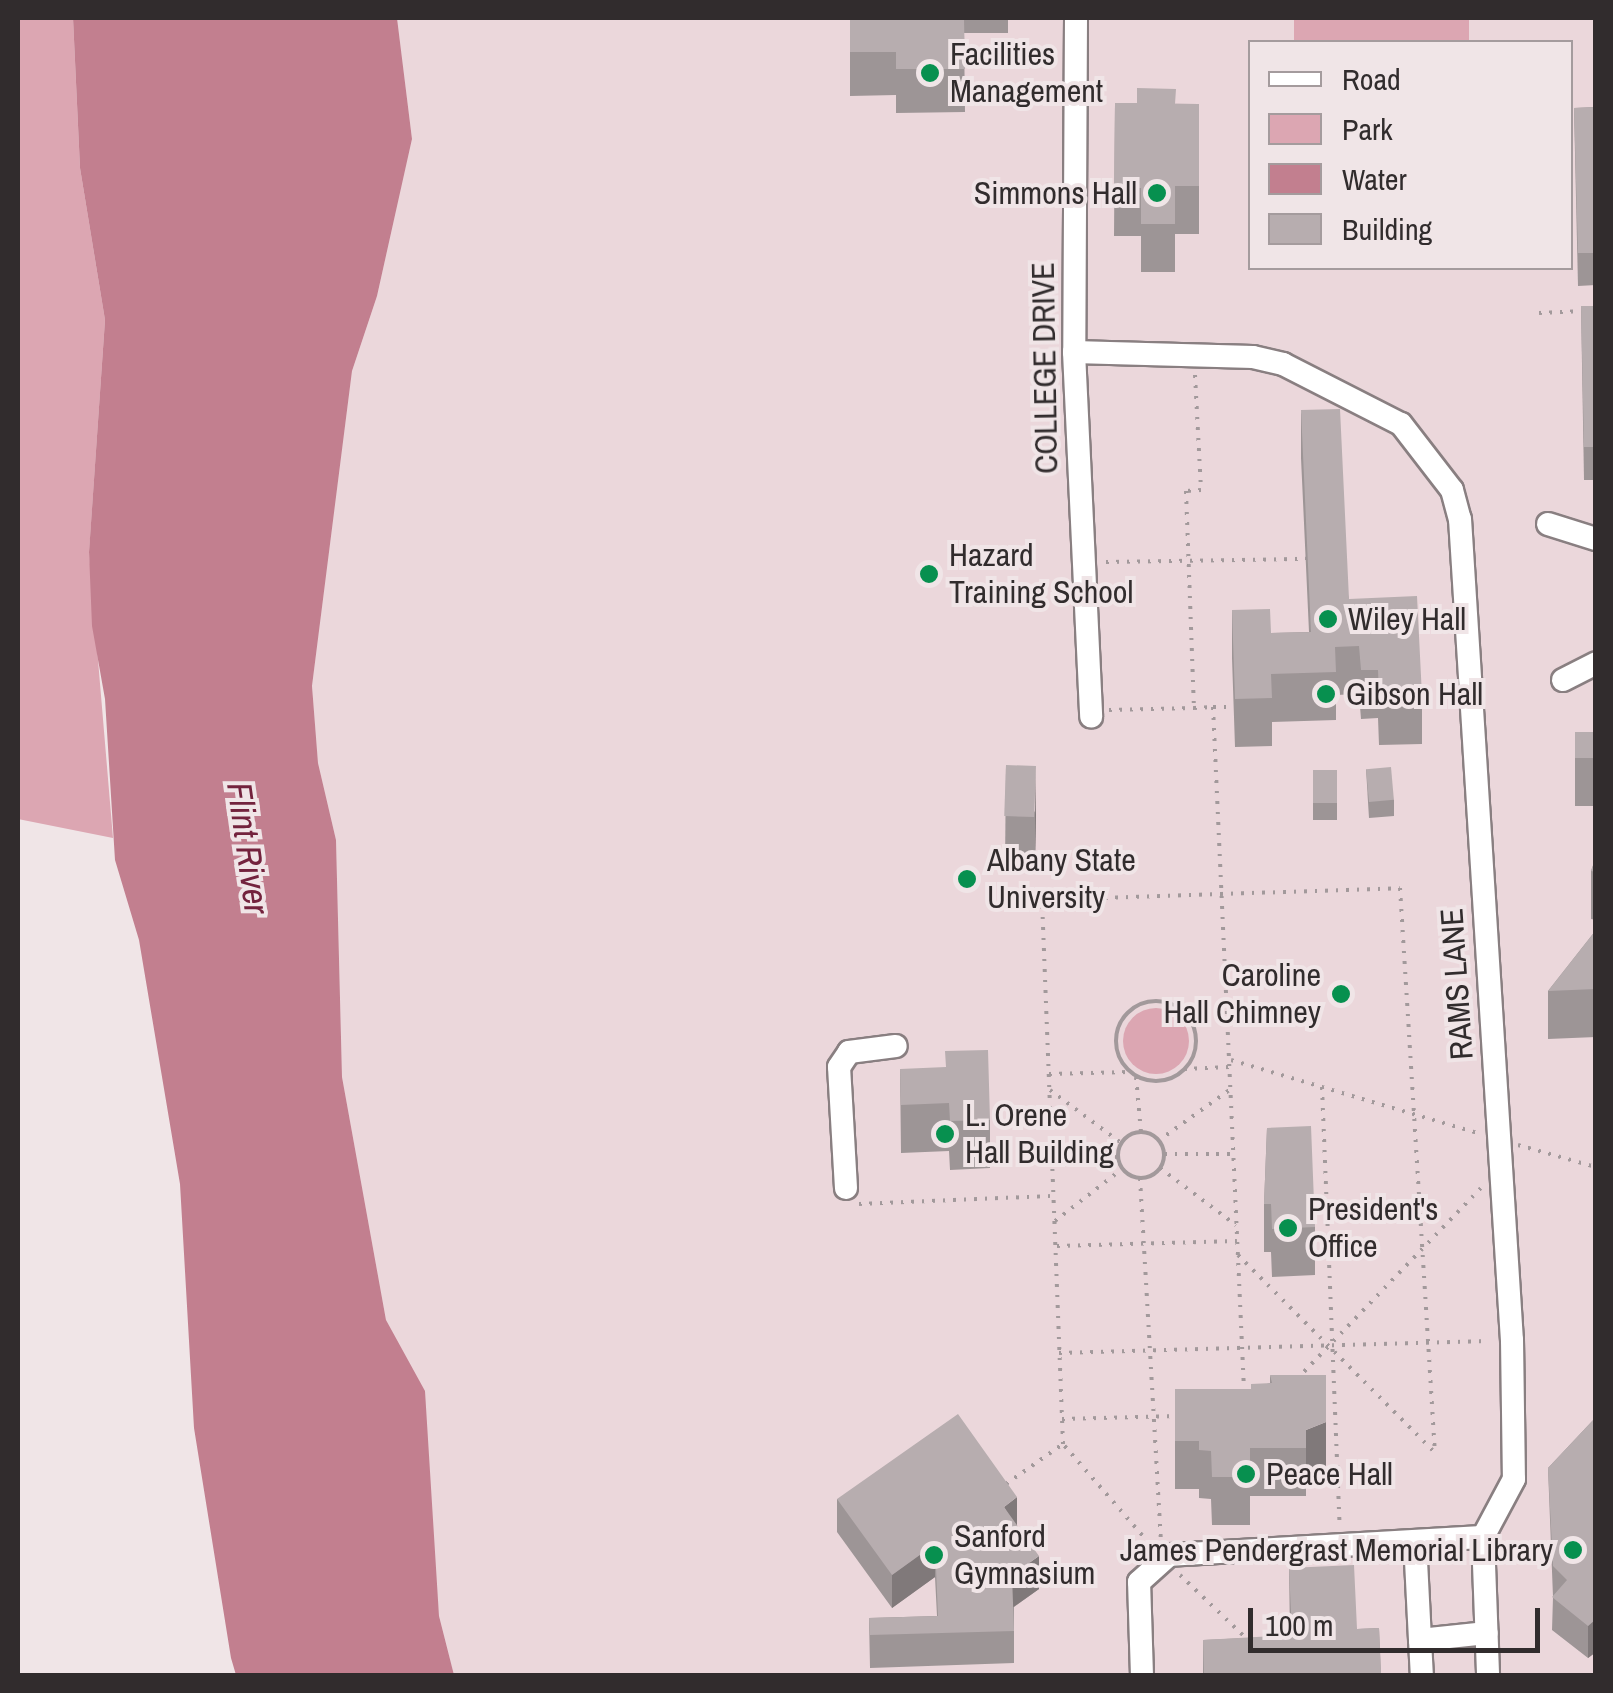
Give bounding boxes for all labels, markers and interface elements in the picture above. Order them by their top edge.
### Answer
place label: Facilities Management [950,36,1103,111]
legend [1248,40,1573,270]
text: Road [1342,59,1401,99]
marker: Facilities Management [919,62,941,84]
text: Park [1342,109,1393,149]
text: Water [1342,159,1407,199]
place label: Simmons Hall [974,174,1137,212]
marker: Simmons Hall [1146,182,1168,204]
text: Building [1342,209,1432,249]
street label: COLLEGE DRIVE [1024,262,1066,474]
place label: Hazard Training School [949,537,1133,612]
marker: Hazard Training School [918,563,940,585]
place label: Wiley Hall [1348,600,1466,638]
marker: Wiley Hall [1317,608,1339,630]
place label: Gibson Hall [1346,675,1483,713]
marker: Gibson Hall [1315,683,1337,705]
water label: Flint River [218,780,278,916]
place label: Albany State University [987,842,1136,917]
marker: Albany State University [956,868,978,890]
street label: RAMS LANE [1433,907,1481,1061]
place label: Caroline Hall Chimney [1164,957,1321,1032]
marker: Caroline Hall Chimney [1330,983,1352,1005]
place label: L. Orene Hall Building [965,1097,1114,1172]
marker: L. Orene Hall Building [934,1123,956,1145]
place label: President's Office [1308,1191,1438,1266]
marker: President's Office [1277,1217,1299,1239]
place label: Peace Hall [1266,1455,1393,1493]
marker: Peace Hall [1235,1463,1257,1485]
place label: Sanford Gymnasium [954,1518,1095,1593]
place label: James Pendergrast Memorial Library [1120,1531,1553,1569]
marker: James Pendergrast Memorial Library [1562,1539,1584,1561]
marker: Sanford Gymnasium [923,1544,945,1566]
scale bar [1253,1588,1546,1650]
text: 100 m [1265,1605,1333,1645]

